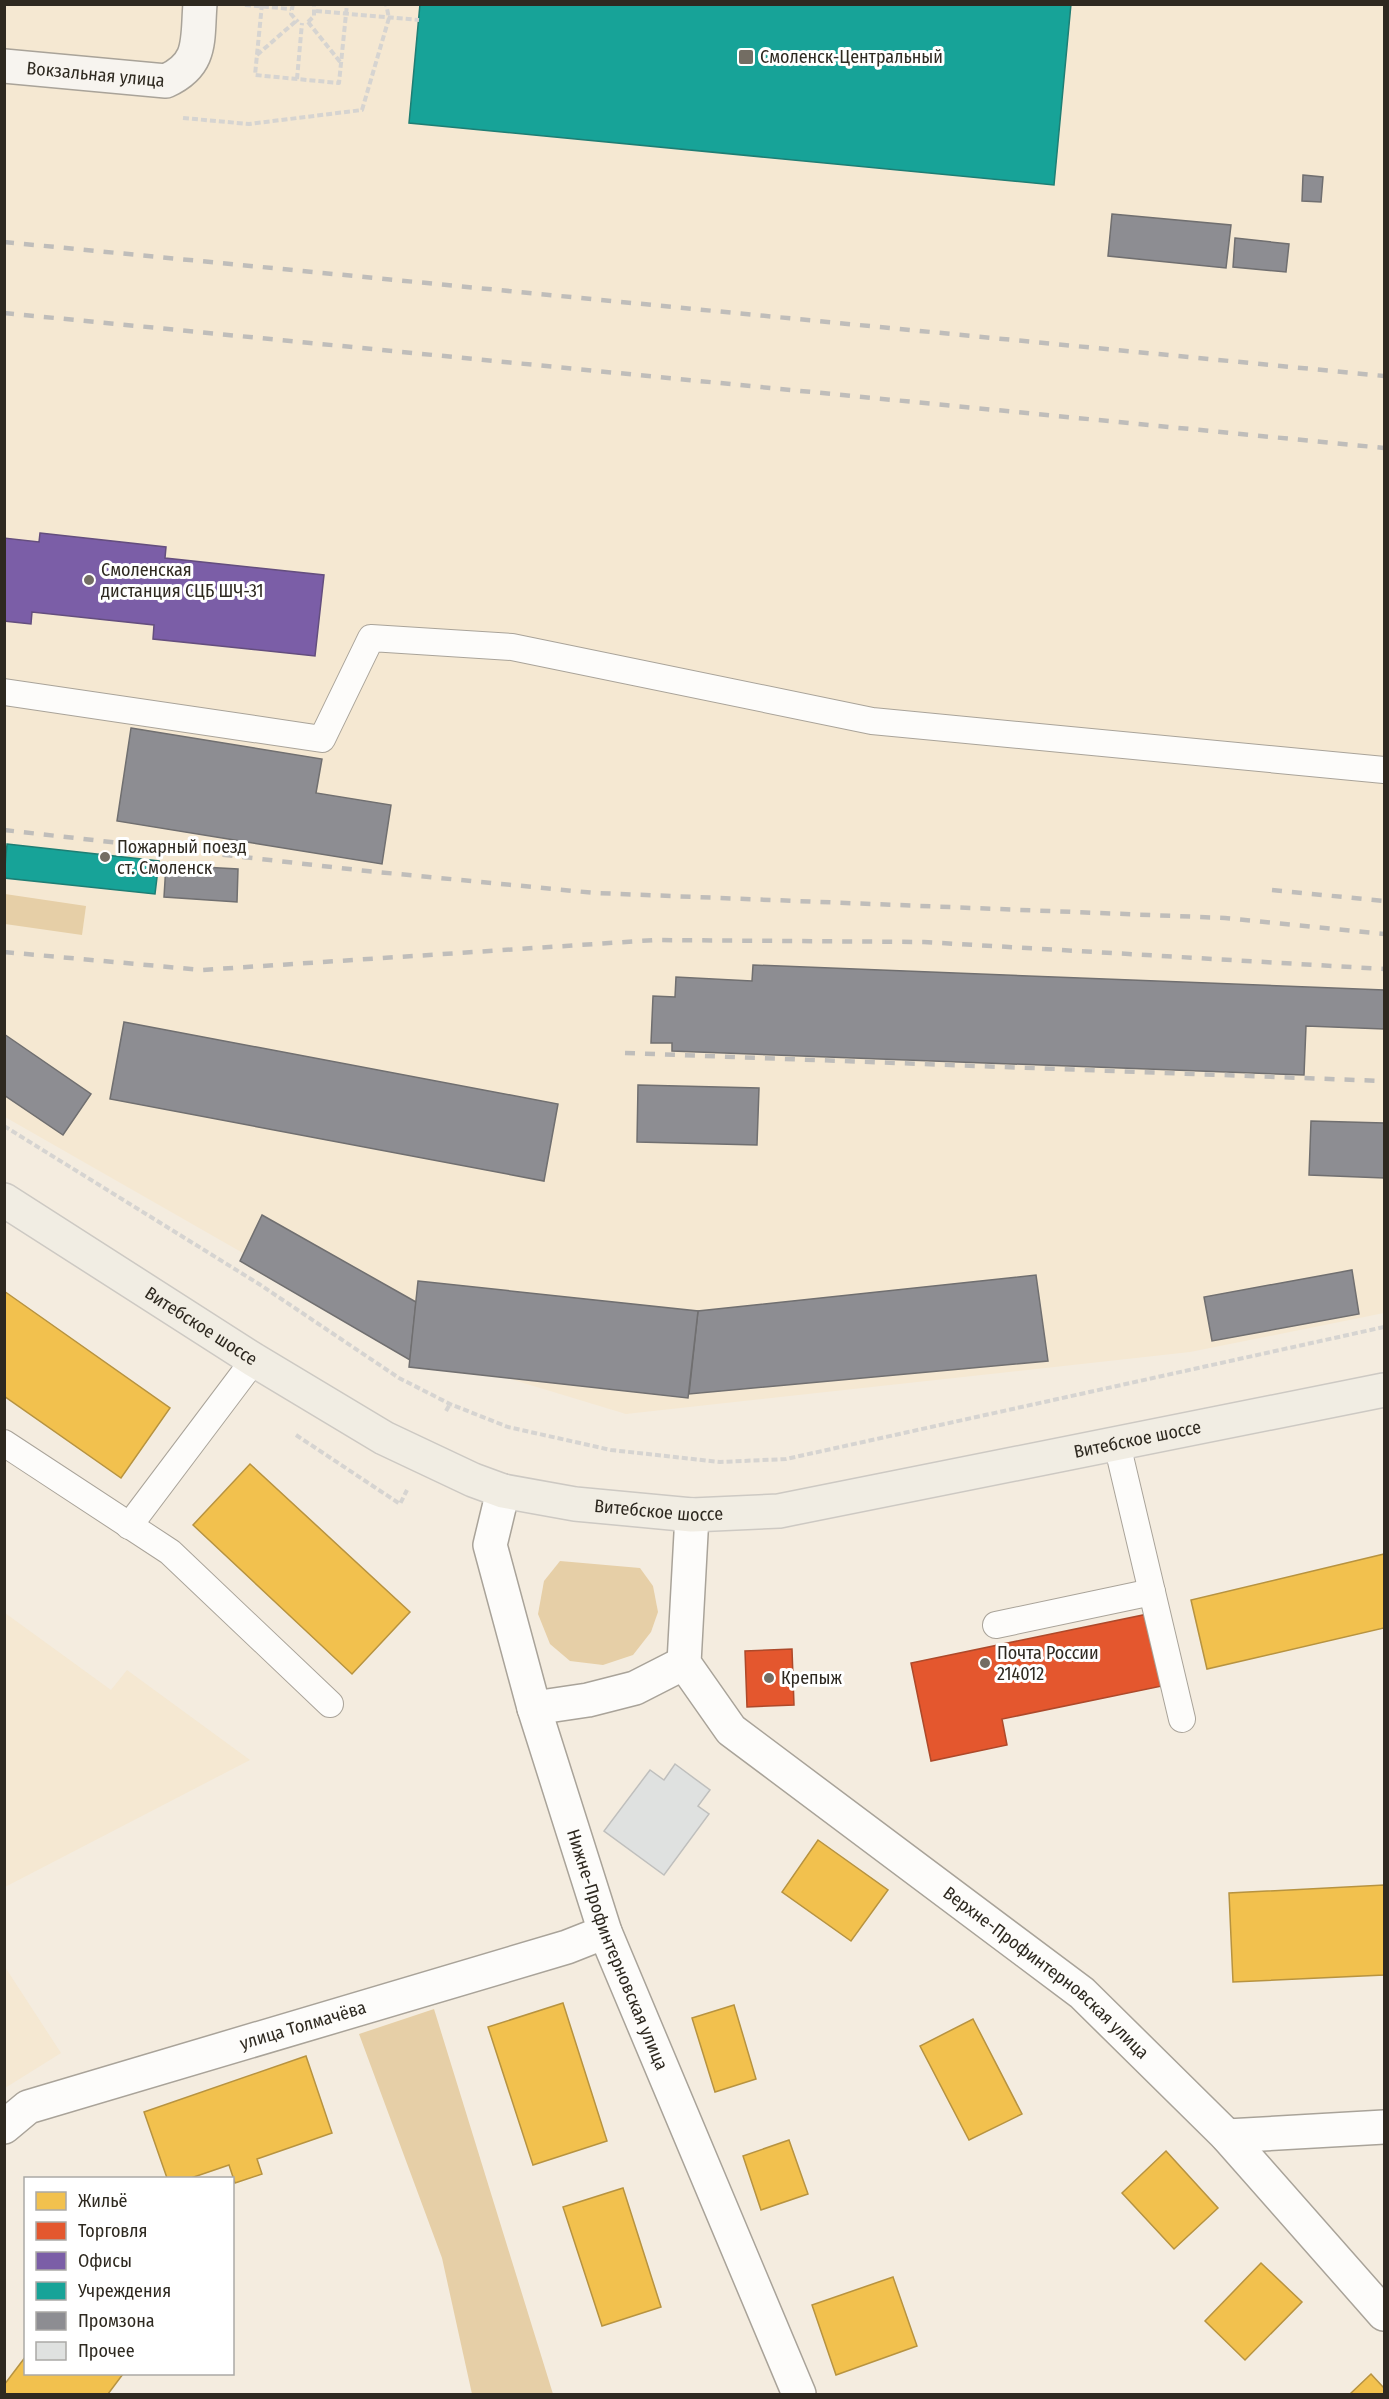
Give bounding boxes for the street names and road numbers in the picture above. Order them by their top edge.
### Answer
street label: Вокзальная улица [25,57,166,92]
street label: Витебское шоссе [141,1282,262,1370]
street label: Витебское шоссе [1072,1416,1203,1463]
street label: Витебское шоссе [593,1495,724,1526]
street label: Нижне-Профинтерновская улица [562,1826,673,2074]
street label: Верхне-Профинтерновская улица [939,1882,1154,2064]
street label: улица Толмачёва [237,1996,369,2055]

